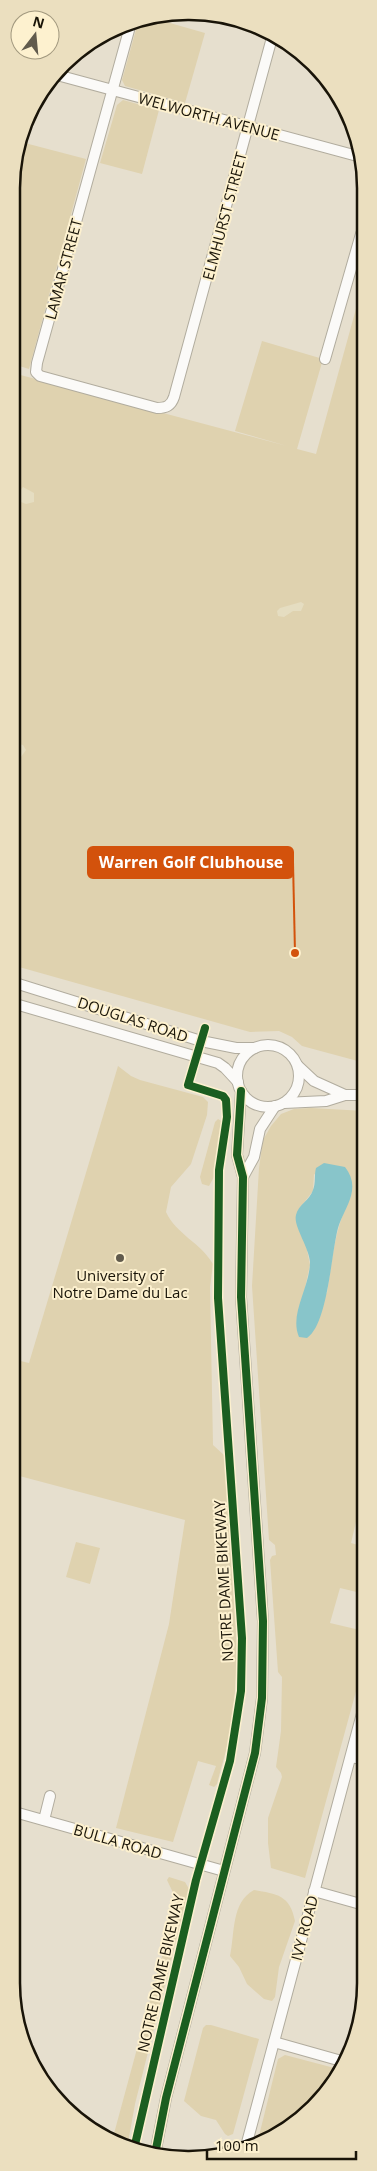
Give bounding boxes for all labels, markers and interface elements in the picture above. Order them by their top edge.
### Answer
north arrow [10,10,60,60]
text: N [31,11,47,33]
street label: WELWORTH AVENUE [136,88,282,144]
street label: ELMHURST STREET [197,149,251,282]
street label: LAMAR STREET [40,215,86,322]
callout: Warren Golf Clubhouse [88,847,293,878]
text: Warren Golf Clubhouse [99,851,283,873]
street label: DOUGLAS ROAD [75,992,191,1046]
marker: University of Notre Dame du Lac [114,1252,126,1264]
place label: University of Notre Dame du Lac [52,1265,188,1302]
street label: NOTRE DAME BIKEWAY [209,1499,237,1662]
street label: BULLA ROAD [72,1819,164,1863]
street label: NOTRE DAME BIKEWAY [132,1891,188,2054]
street label: IVY ROAD [286,1893,322,1963]
scale bar [207,2128,356,2160]
text: 100 m [215,2135,259,2155]

